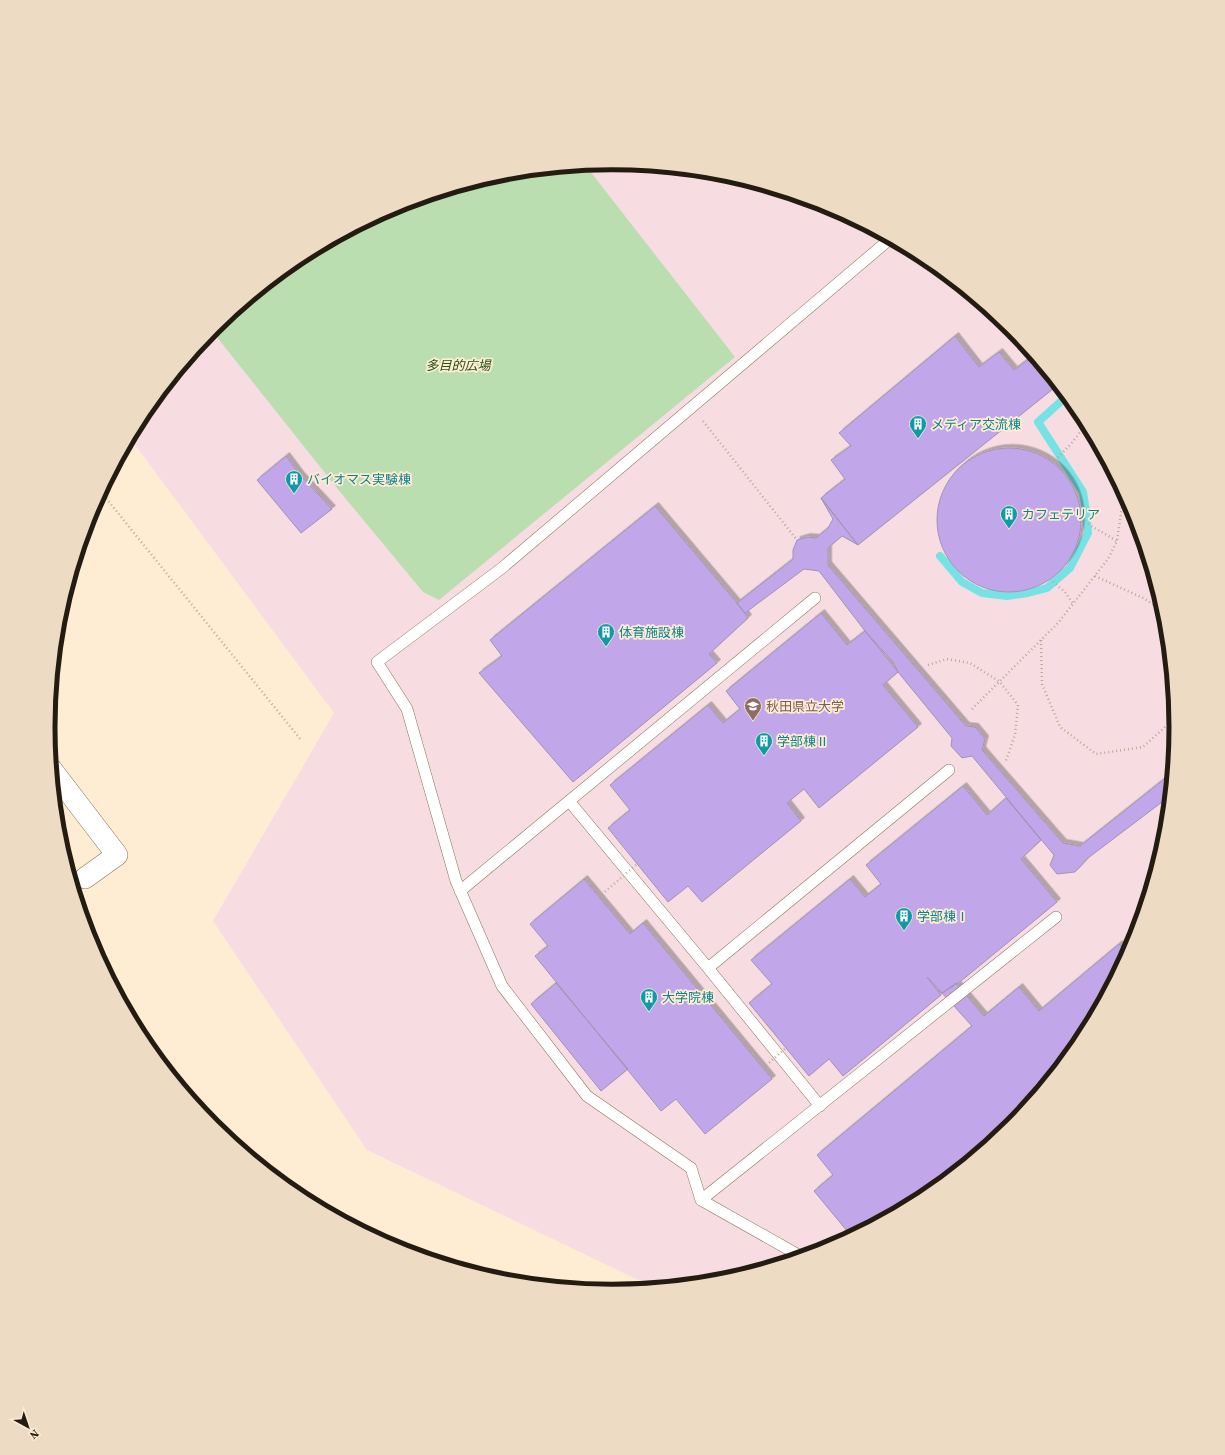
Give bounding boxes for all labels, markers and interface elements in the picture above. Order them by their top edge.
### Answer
park label: 多目的広場 [425,357,492,374]
building icon: メディア交流棟 [908,414,928,439]
place label: メディア交流棟 [931,416,1021,433]
building icon: バイオマス実験棟 [284,469,304,494]
place label: バイオマス実験棟 [307,471,411,488]
building icon: カフェテリア [999,504,1019,529]
place label: カフェテリア [1022,506,1100,523]
building icon: 体育施設棟 [596,622,616,647]
place label: 体育施設棟 [619,624,684,641]
school or university icon: 秋田県立大学 [743,696,763,721]
place label: 秋田県立大学 [766,698,844,715]
building icon: 学部棟Ⅱ [754,731,774,756]
place label: 学部棟Ⅱ [777,733,829,750]
building icon: 学部棟Ⅰ [894,906,914,931]
place label: 学部棟Ⅰ [917,908,969,925]
building icon: 大学院棟 [639,987,659,1012]
place label: 大学院棟 [662,989,714,1006]
north arrow [8,1407,48,1447]
text: N [26,1426,42,1443]

